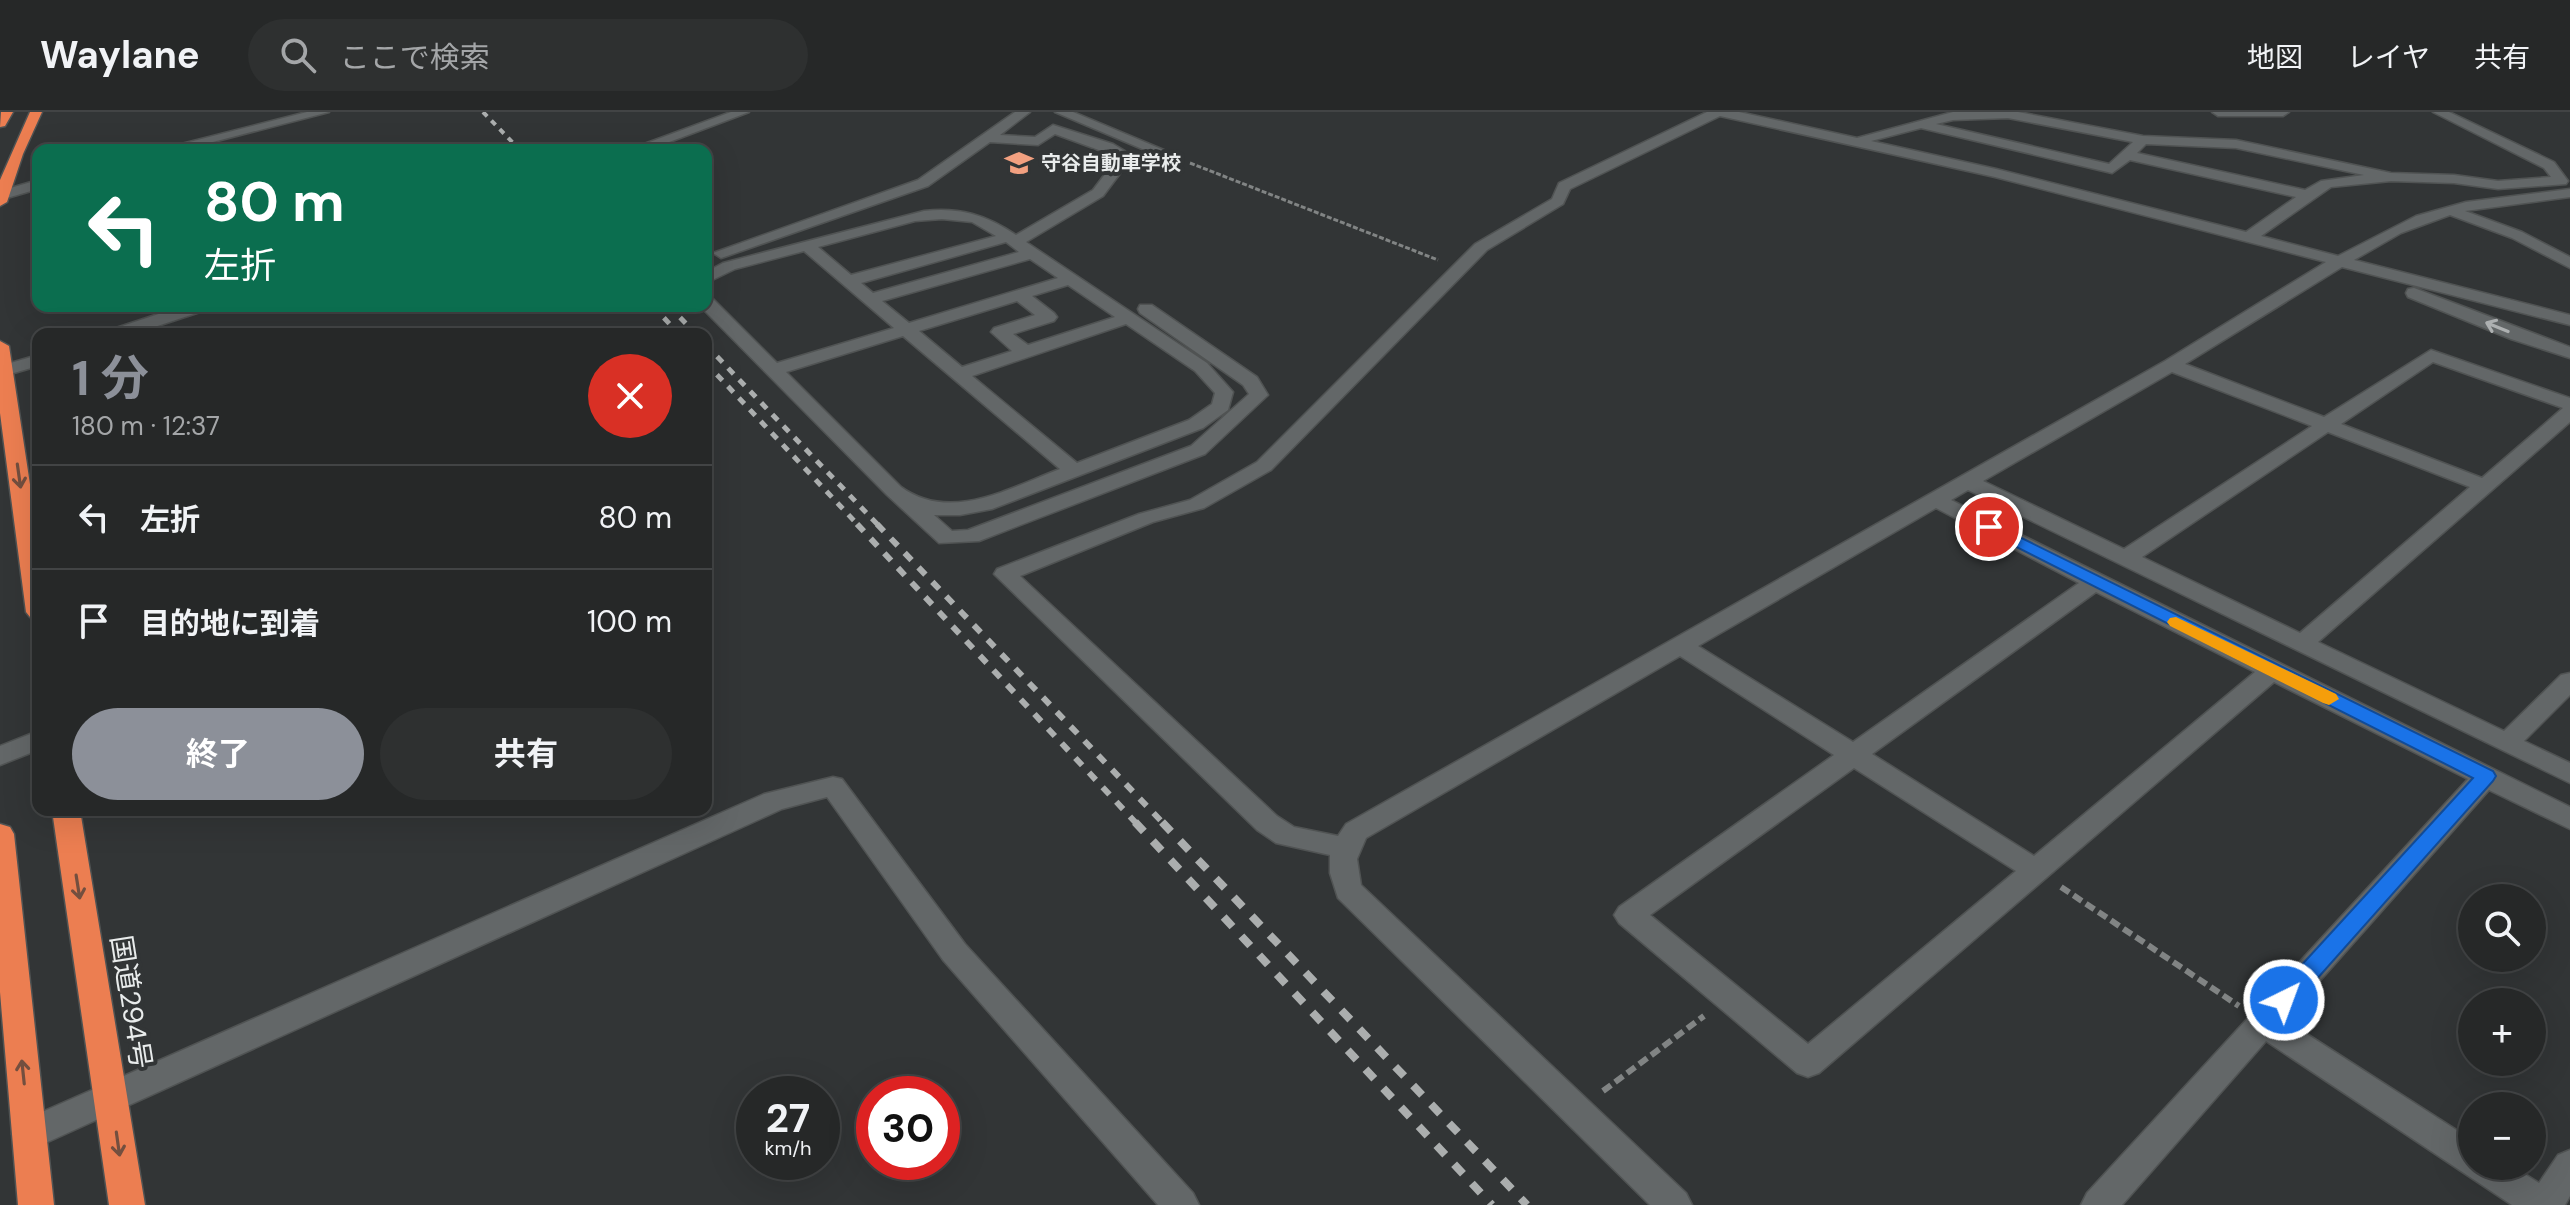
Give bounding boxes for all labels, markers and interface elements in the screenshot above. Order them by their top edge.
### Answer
search box [248,19,808,91]
text: Waylane [40,30,200,80]
icon: search [276,33,320,77]
text: ここで検索 [340,38,490,77]
text: 地図 [2247,39,2303,76]
text: レイヤ [2347,39,2430,76]
text: 共有 [2474,39,2530,76]
school or university icon: 守谷自動車学校 [1004,148,1034,178]
place label: 守谷自動車学校 [1041,150,1181,176]
text: 80 m [204,165,345,238]
icon: left [72,176,176,280]
text: 左折 [204,242,276,289]
one-way arrow [2485,318,2509,333]
text: 1 分 [72,347,149,410]
button: close [588,354,672,438]
text: 180 m · 12:37 [72,409,220,443]
one-way arrow [12,462,27,488]
pin [1955,493,2023,561]
icon: left [72,495,116,539]
text: 80 m [599,498,672,537]
text: 左折 [140,500,200,539]
icon: arrive [1967,505,2011,549]
icon: arrive [72,599,116,643]
text: 100 m [587,602,672,641]
text: 目的地に到着 [140,604,320,643]
button: 終了 [72,708,364,800]
button: 共有 [380,708,672,800]
one-way arrow [71,874,86,899]
map controls [2458,884,2546,1180]
button: search [2458,884,2546,972]
street label: 国道294号 [102,933,160,1071]
position arrow [2242,958,2326,1042]
button: + [2458,988,2546,1076]
one-way arrow [16,1059,31,1086]
speed limit sign: 30 [856,1076,960,1180]
text: 27 [766,1092,810,1144]
button: − [2458,1092,2546,1180]
one-way arrow [111,1131,126,1156]
text: km/h [764,1135,812,1161]

